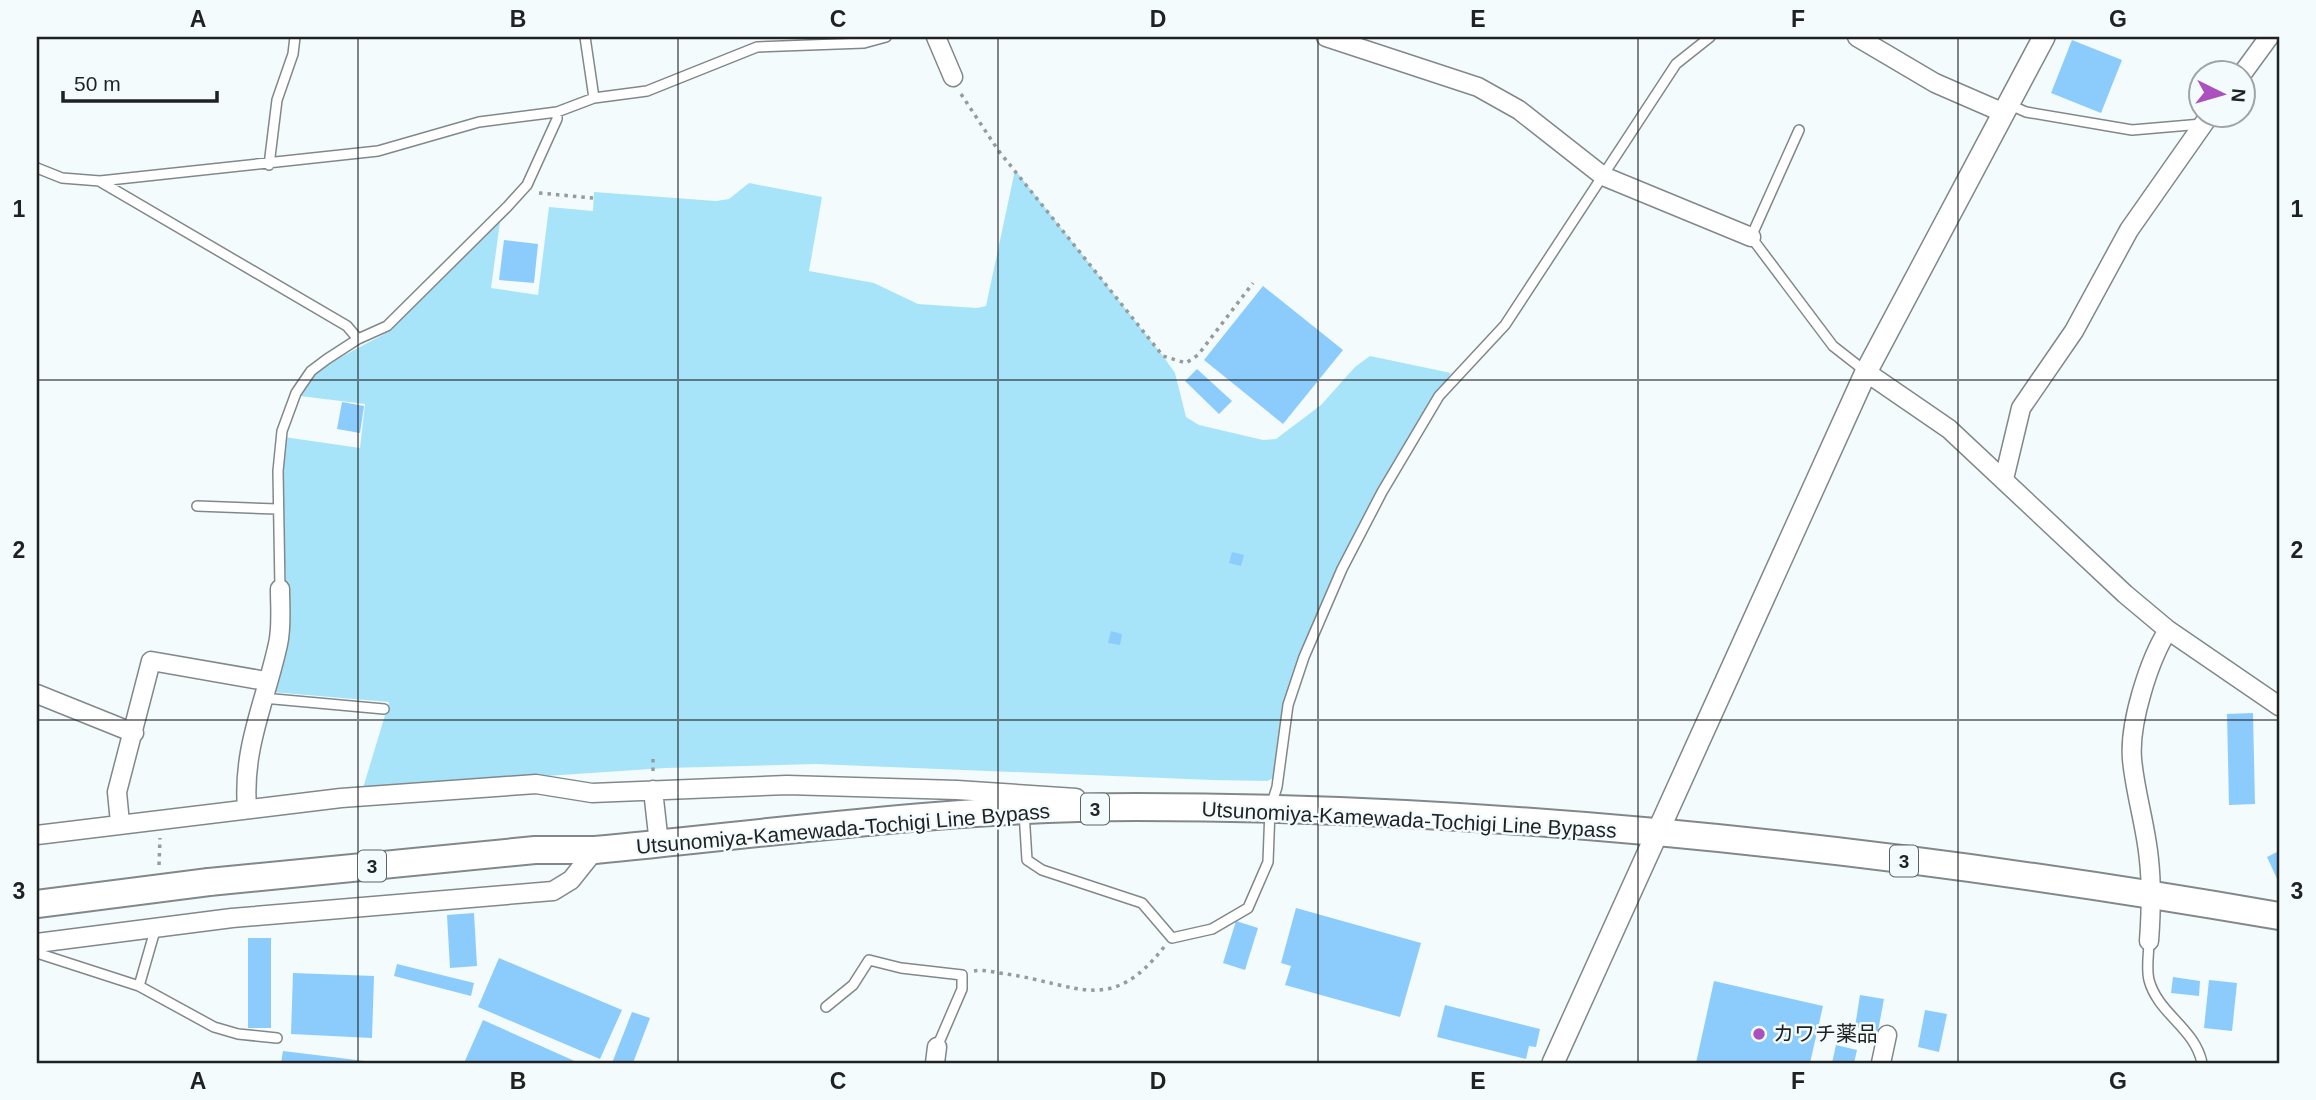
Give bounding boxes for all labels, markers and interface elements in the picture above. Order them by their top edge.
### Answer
text: A [190,6,206,32]
text: B [510,6,526,32]
text: C [830,6,846,32]
text: D [1150,6,1166,32]
text: E [1470,6,1486,32]
text: F [1791,6,1805,32]
text: G [2109,6,2127,32]
scale bar [63,60,217,104]
north arrow [2186,60,2256,130]
text: 50 m [74,72,121,95]
text: N [2227,88,2249,103]
text: 1 [13,196,26,222]
text: 1 [2291,196,2304,222]
text: 2 [13,537,25,563]
text: 2 [2291,537,2303,563]
road number: 3 [1081,794,1109,824]
street label: Utsunomiya-Kamewada-Tochigi Line Bypass [1201,797,1617,842]
street label: Utsunomiya-Kamewada-Tochigi Line Bypass [635,799,1051,858]
road number: 3 [1890,846,1918,876]
road number: 3 [358,850,386,881]
text: 3 [13,878,25,904]
text: 3 [2291,878,2303,904]
place label: カワチ薬品 [1773,1022,1878,1045]
marker: カワチ薬品 [1751,1026,1767,1042]
text: A [190,1068,206,1094]
text: B [510,1068,526,1094]
text: C [830,1068,846,1094]
text: D [1150,1068,1166,1094]
text: E [1470,1068,1486,1094]
text: F [1791,1068,1805,1094]
text: G [2109,1068,2127,1094]

